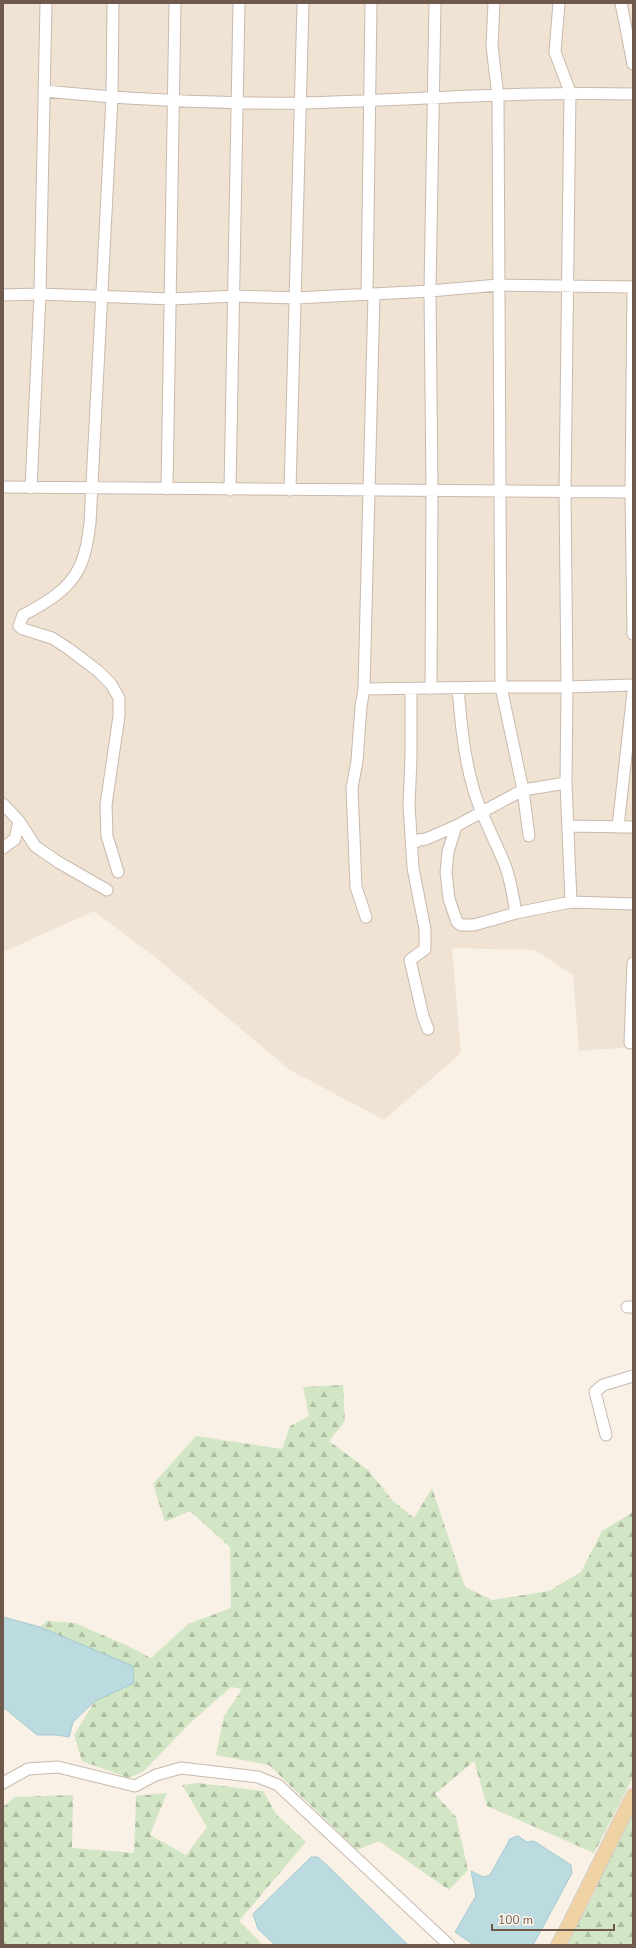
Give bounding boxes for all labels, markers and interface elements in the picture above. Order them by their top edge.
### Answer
scale bar [492,1906,614,1932]
text: 100 m [498,1912,533,1928]

